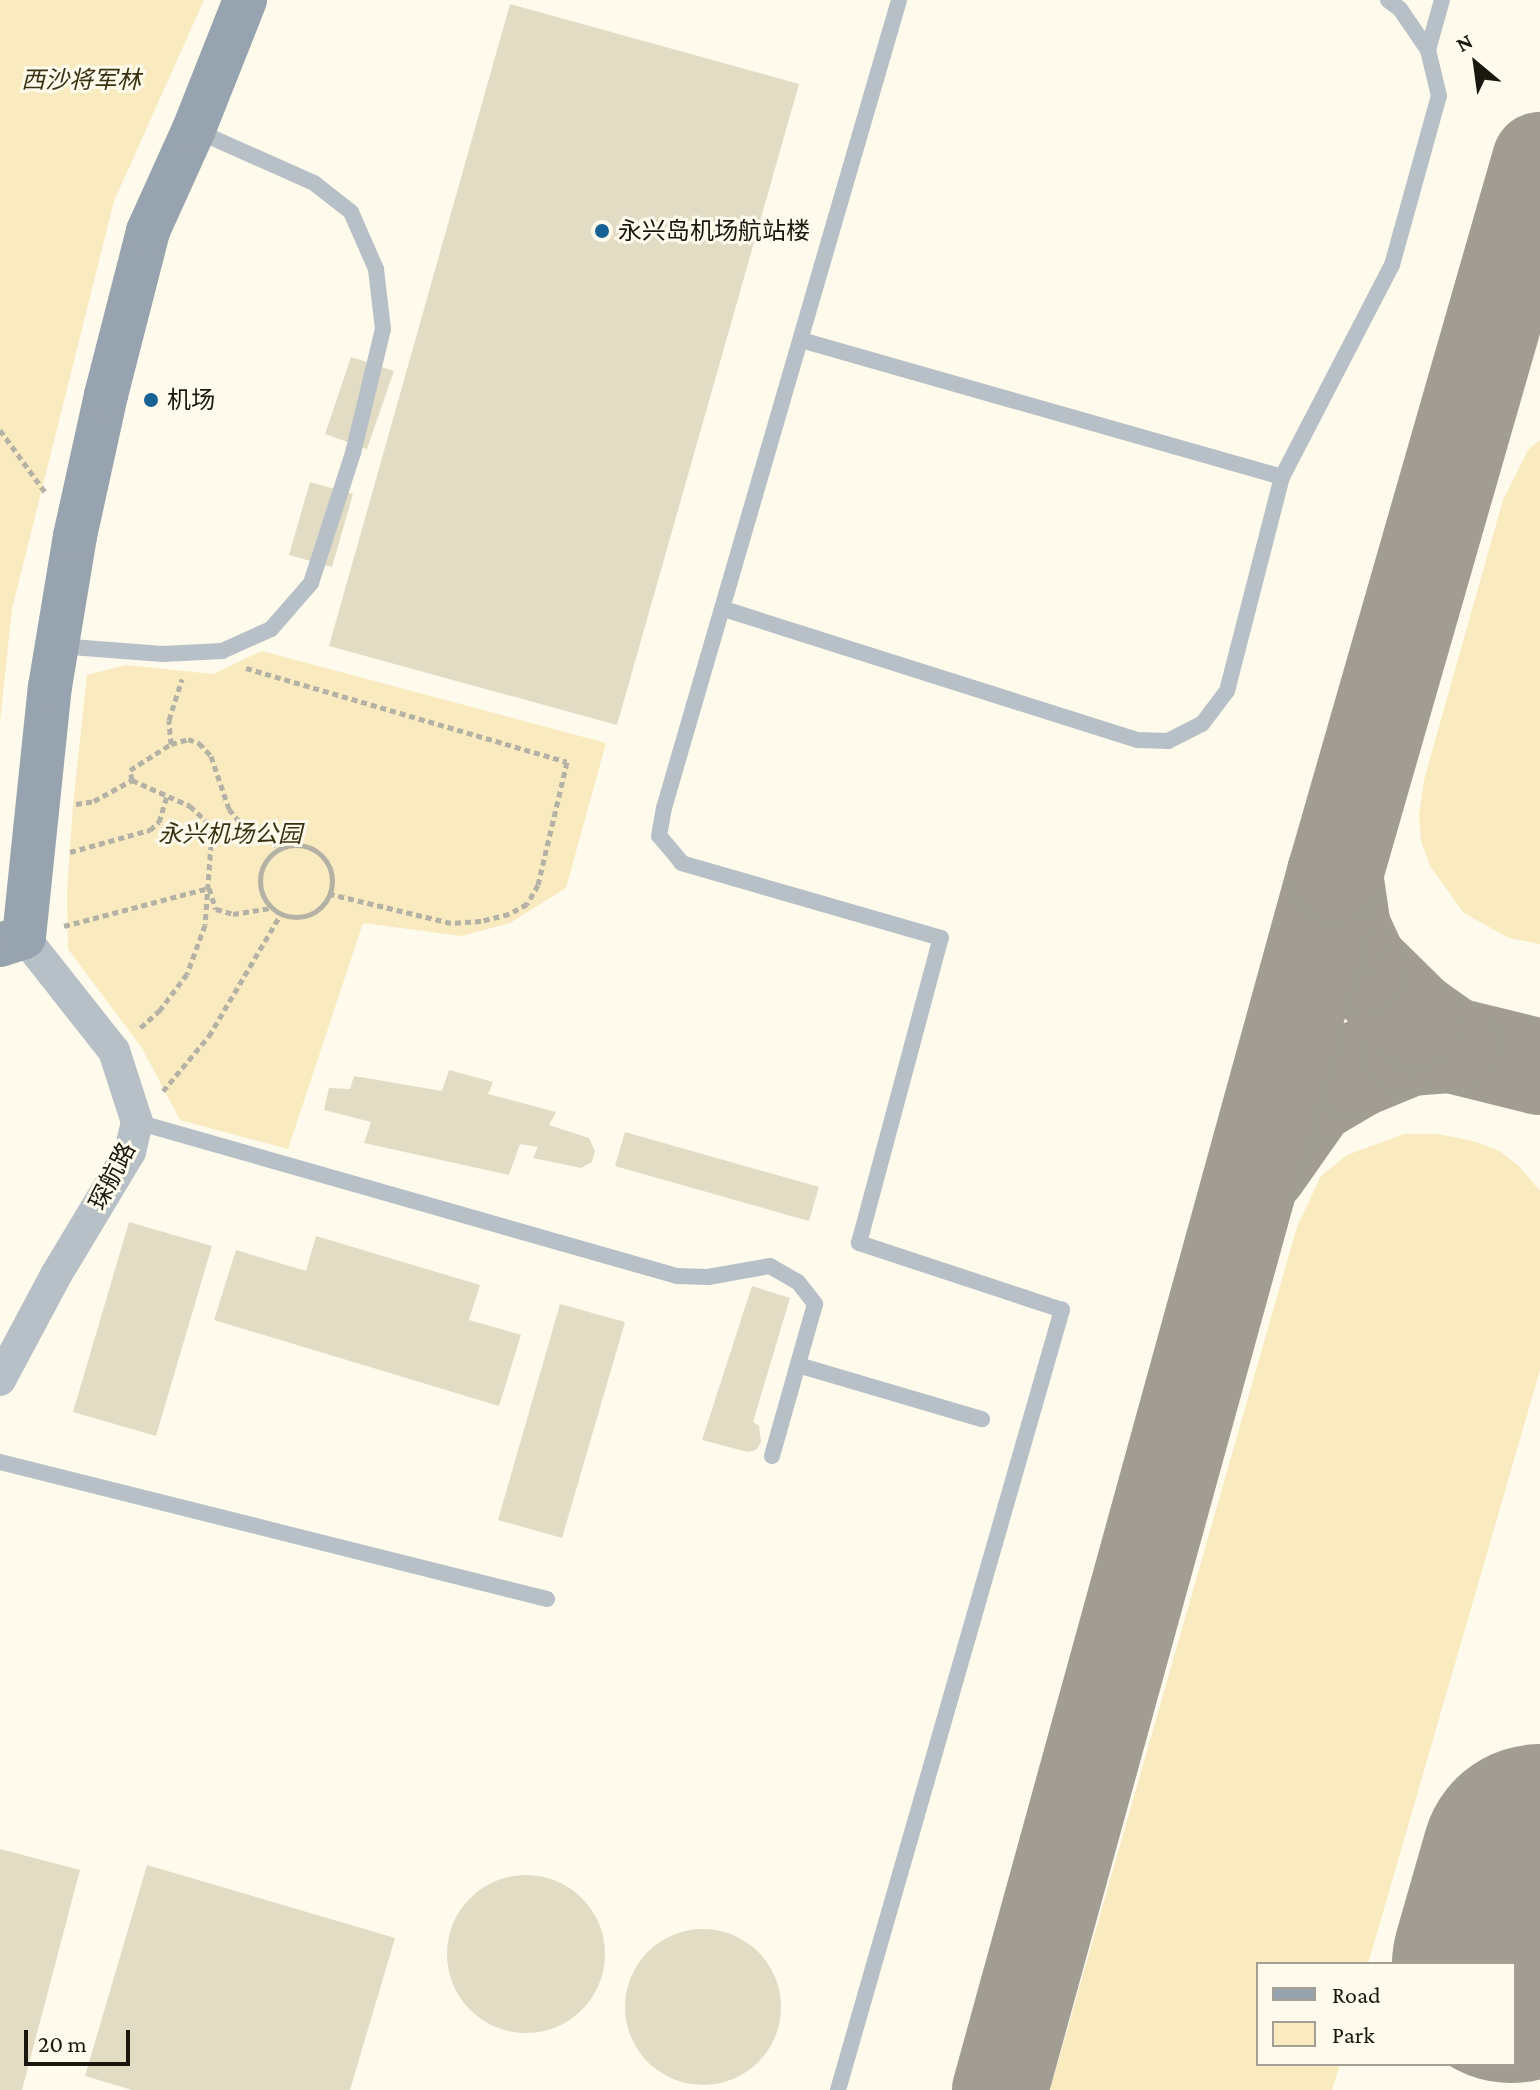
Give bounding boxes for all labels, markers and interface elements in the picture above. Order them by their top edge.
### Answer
north arrow [1436,24,1516,104]
text: N [1452,28,1477,57]
park label: 西沙将军林 [21,66,141,94]
place label: 永兴岛机场航站楼 [618,217,810,245]
marker: 永兴岛机场航站楼 [593,222,611,240]
place label: 机场 [167,386,215,414]
marker: 机场 [142,391,160,409]
park label: 永兴机场公园 [158,820,302,848]
street label: 琛航路 [83,1137,141,1215]
legend [1256,1962,1516,2066]
text: Road [1332,1981,1381,2008]
scale bar [28,2014,134,2064]
text: Park [1332,2021,1375,2048]
text: 20 m [38,2030,87,2057]

